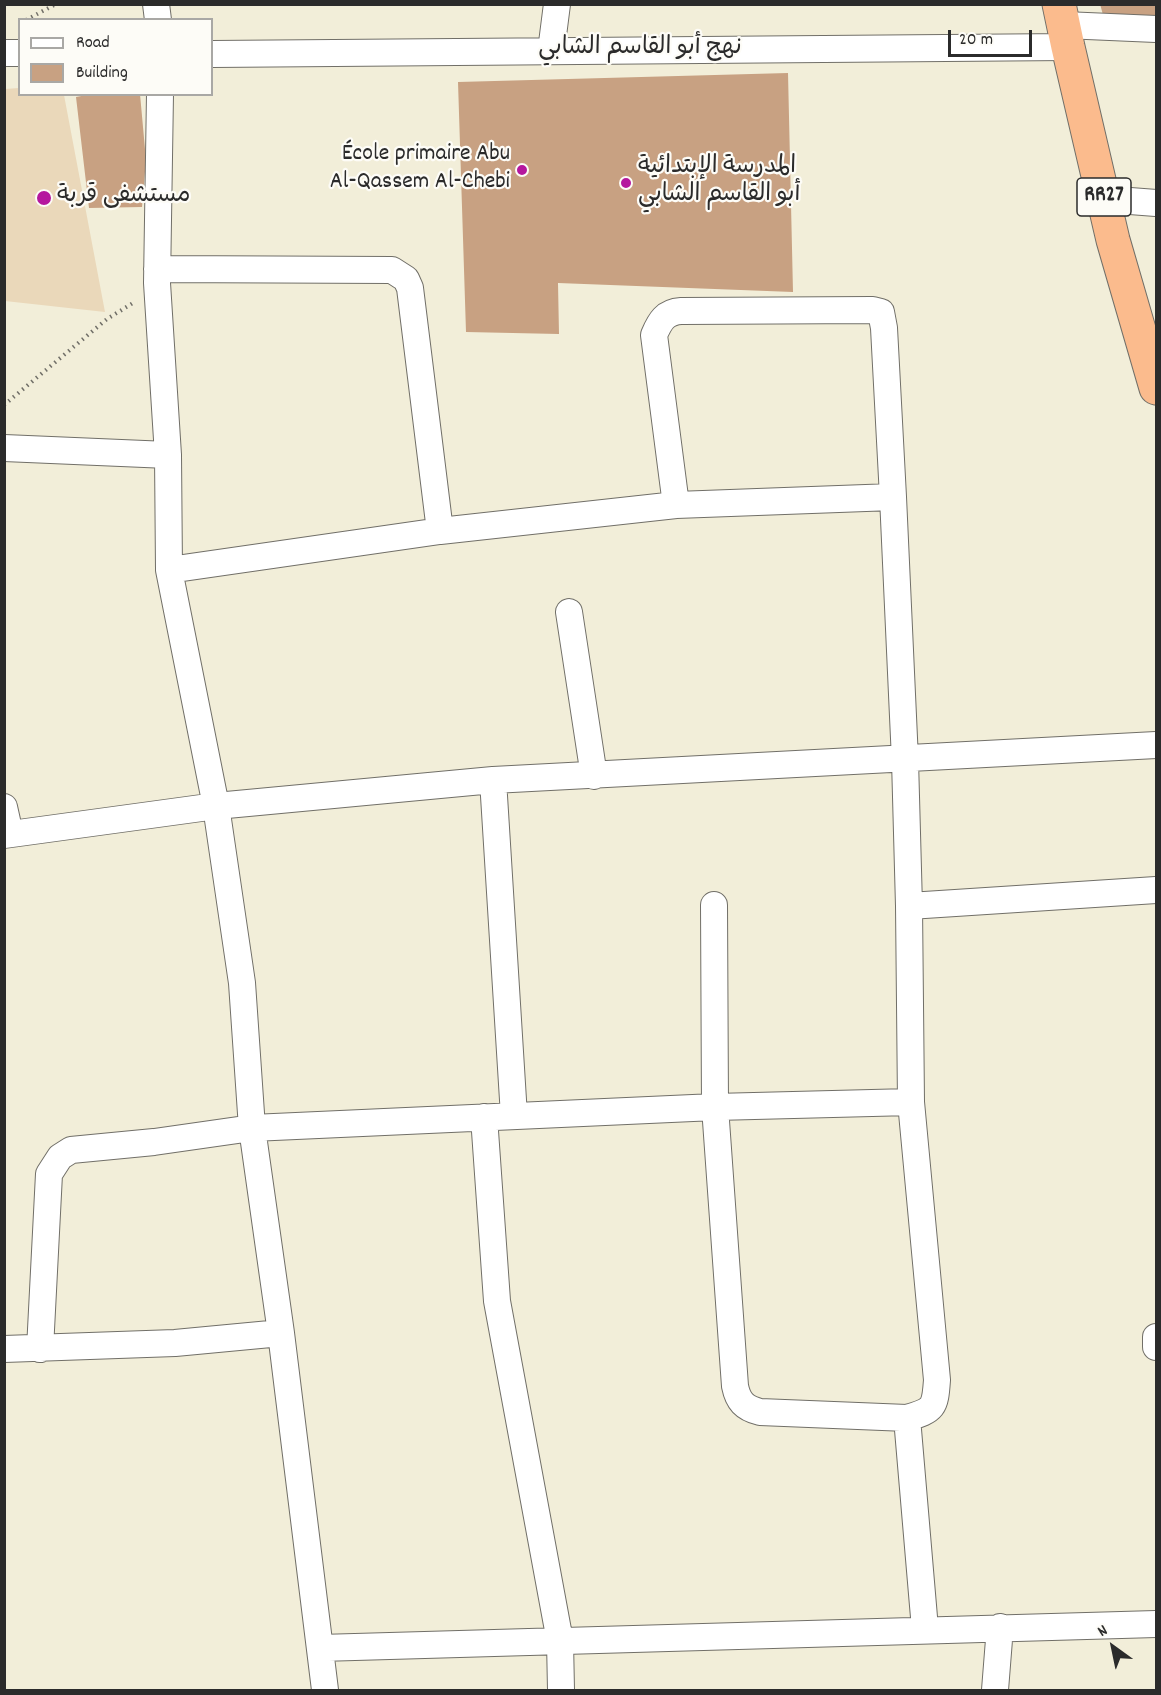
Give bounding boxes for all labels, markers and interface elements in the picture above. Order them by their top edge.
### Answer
legend [18,18,213,96]
scale bar [951,18,1035,56]
text: 20 m [959,28,993,53]
text: Road [76,31,110,56]
street label: نهج أبو القاسم الشابي [538,36,742,64]
text: Building [76,61,128,86]
place label: École primaire Abu Al-Qassem Al-Chebi [330,142,510,198]
place label: المدرسة الإبتدائية أبو القاسم الشابي [638,155,801,211]
marker: École primaire Abu Al-Qassem Al-Chebi [515,163,529,177]
marker: المدرسة الإبتدائية أبو القاسم الشابي [619,176,633,190]
road number: RR27 [1077,178,1131,216]
place label: مستشفى قربة [57,184,191,212]
marker: مستشفى قربة [35,189,53,207]
north arrow [1083,1617,1143,1677]
text: N [1093,1620,1113,1643]

